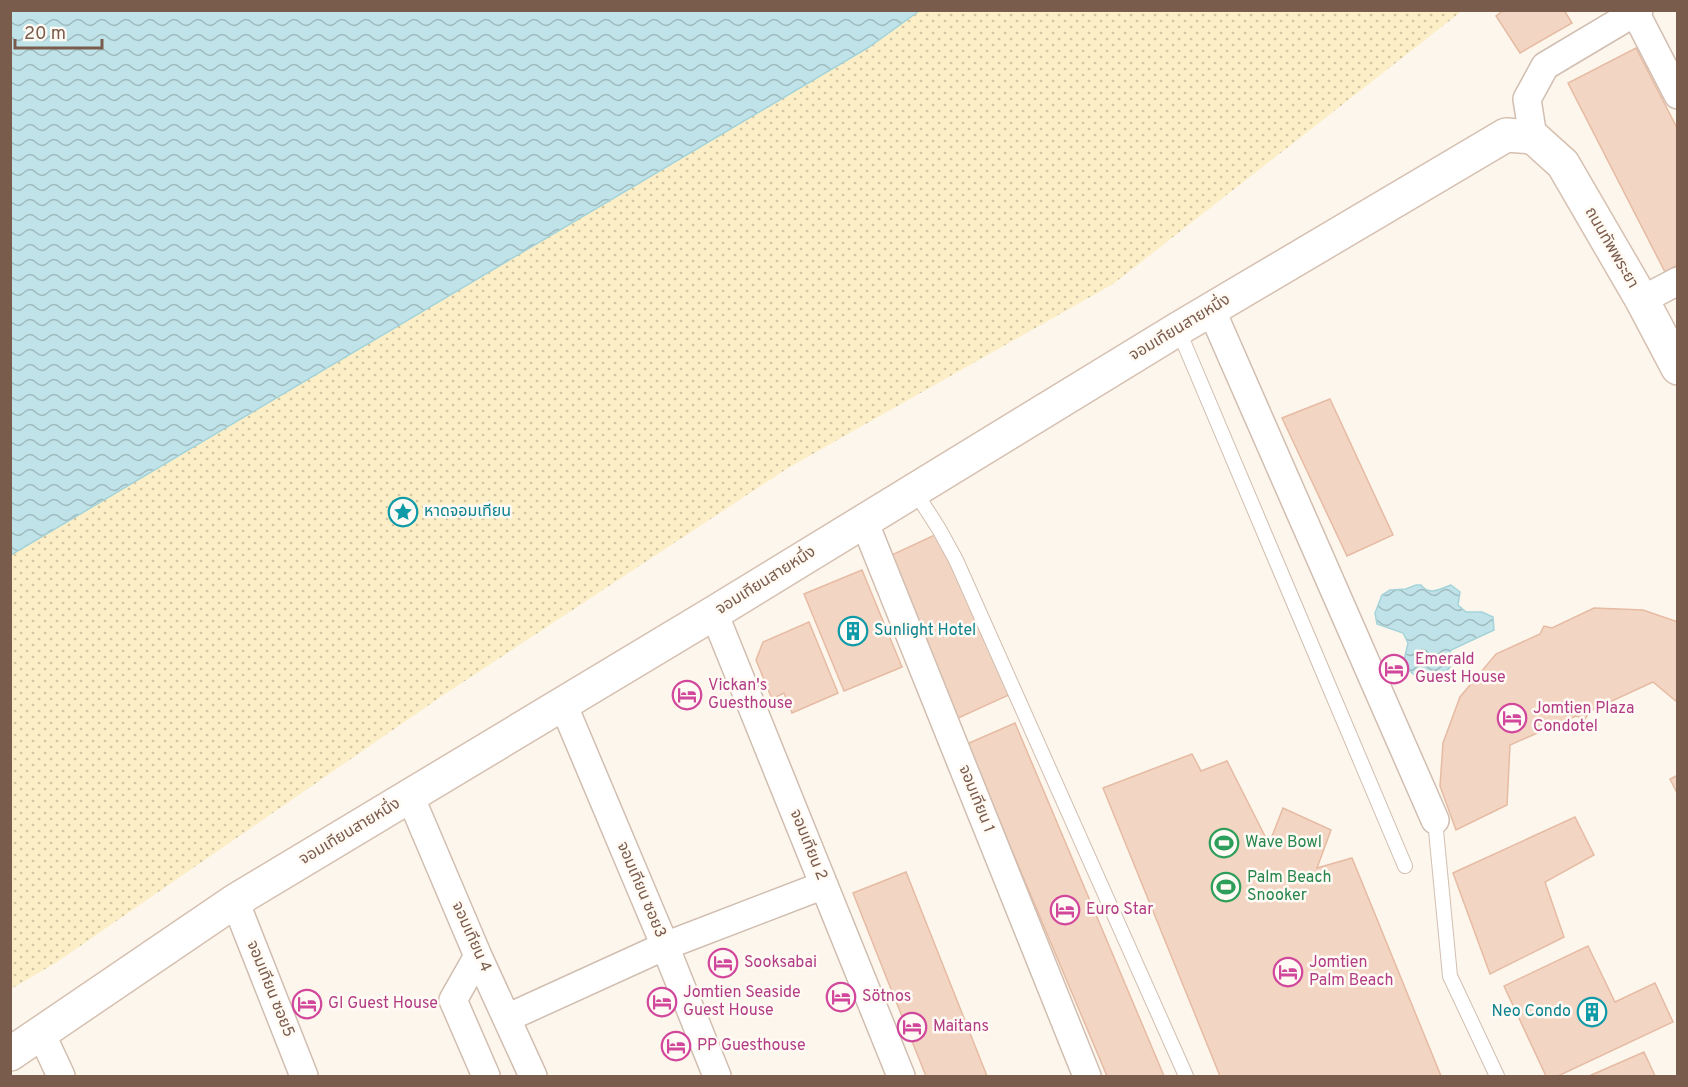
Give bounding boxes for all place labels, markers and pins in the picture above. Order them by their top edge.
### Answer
place icon: หาดจอมเทียน [387,496,419,528]
place label: หาดจอมเทียน [424,502,511,522]
building icon: Sunlight Hotel [837,615,869,647]
place label: Sunlight Hotel [874,621,976,641]
place label: Emerald Guest House [1415,650,1506,688]
hotel icon: Emerald Guest House [1378,653,1410,685]
place label: Vickan's Guesthouse [708,676,793,714]
hotel icon: Vickan's Guesthouse [671,679,703,711]
place label: Jomtien Plaza Condotel [1533,699,1634,737]
hotel icon: Jomtien Plaza Condotel [1496,702,1528,734]
sports icon: Wave Bowl [1208,827,1240,859]
place label: Wave Bowl [1245,833,1322,853]
place label: Palm Beach Snooker [1247,868,1332,906]
sports icon: Palm Beach Snooker [1210,871,1242,903]
hotel icon: Euro Star [1049,894,1081,926]
place label: Euro Star [1086,900,1153,920]
hotel icon: Sooksabai [707,947,739,979]
place label: Sooksabai [744,953,817,973]
place label: Jomtien Palm Beach [1309,953,1394,991]
hotel icon: Jomtien Palm Beach [1272,956,1304,988]
hotel icon: Sötnos [825,981,857,1013]
place label: Jomtien Seaside Guest House [683,983,801,1021]
hotel icon: Jomtien Seaside Guest House [646,986,678,1018]
place label: Sötnos [862,987,911,1007]
hotel icon: GI Guest House [291,988,323,1020]
place label: GI Guest House [328,994,438,1014]
building icon: Neo Condo [1576,996,1608,1028]
place label: Neo Condo [1492,1002,1571,1022]
hotel icon: Maitans [896,1011,928,1043]
place label: Maitans [933,1017,989,1037]
hotel icon: PP Guesthouse [660,1030,692,1062]
place label: PP Guesthouse [697,1036,806,1056]

